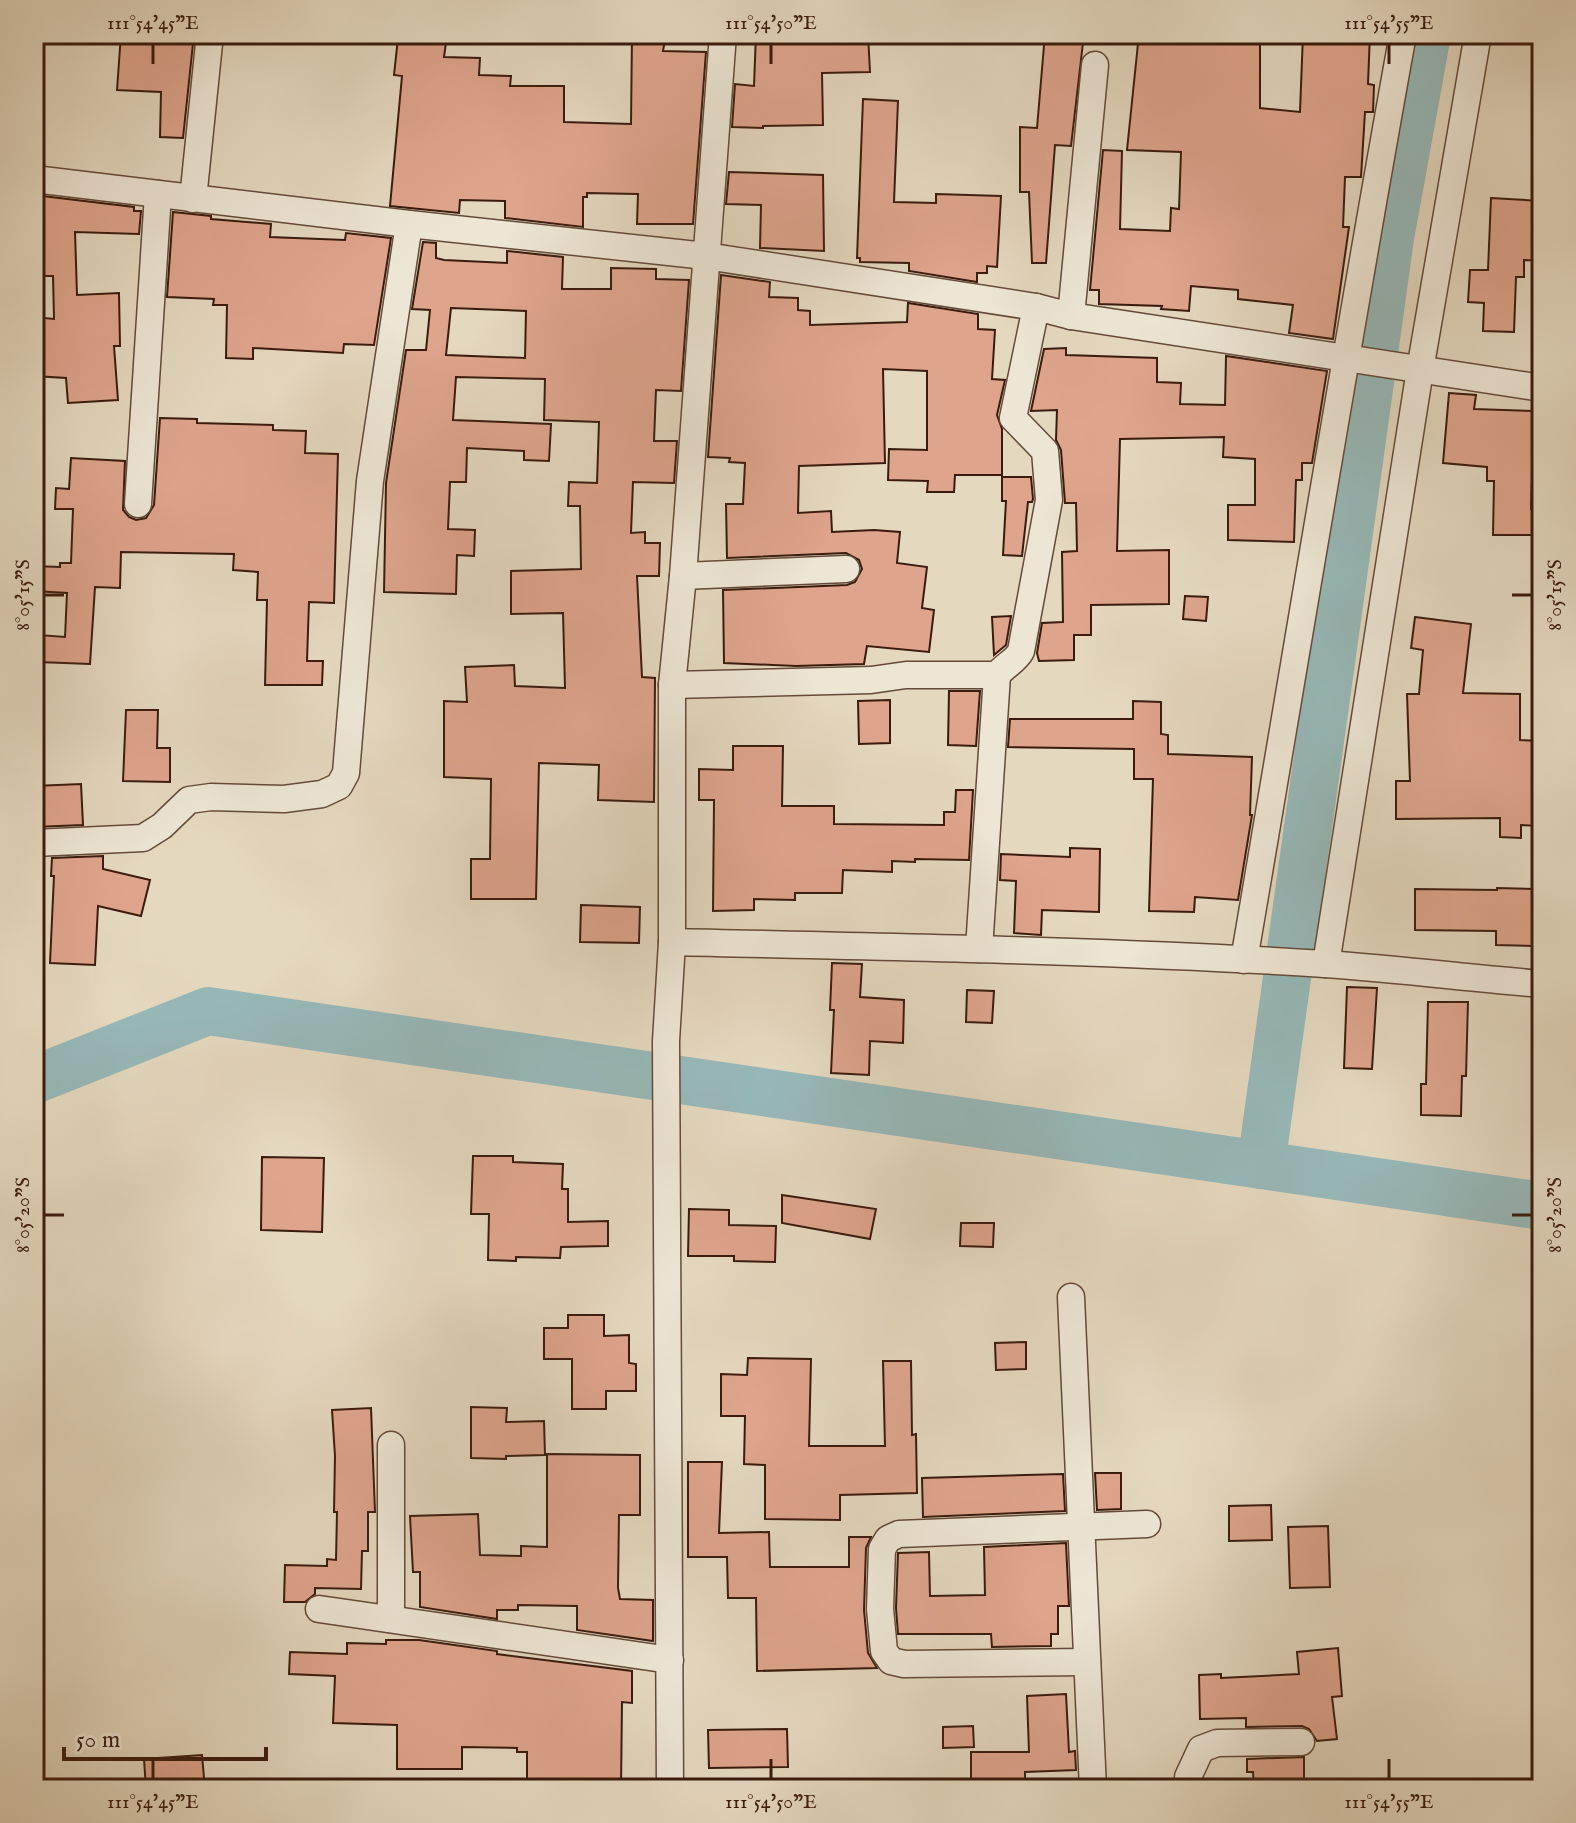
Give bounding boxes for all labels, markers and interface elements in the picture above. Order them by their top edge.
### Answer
text: 111°54'45"E [107,11,199,36]
text: 111°54'50"E [725,11,817,36]
text: 111°54'55"E [1344,11,1434,36]
text: 8°05'15"S [11,559,36,631]
text: 8°05'15"S [1543,559,1568,631]
text: 8°05'20"S [11,1177,36,1253]
text: 8°05'20"S [1543,1177,1568,1253]
scale bar [64,1711,266,1761]
text: 50 m [76,1725,120,1756]
text: 111°54'45"E [107,1790,199,1815]
text: 111°54'50"E [725,1790,817,1815]
text: 111°54'55"E [1344,1790,1434,1815]

